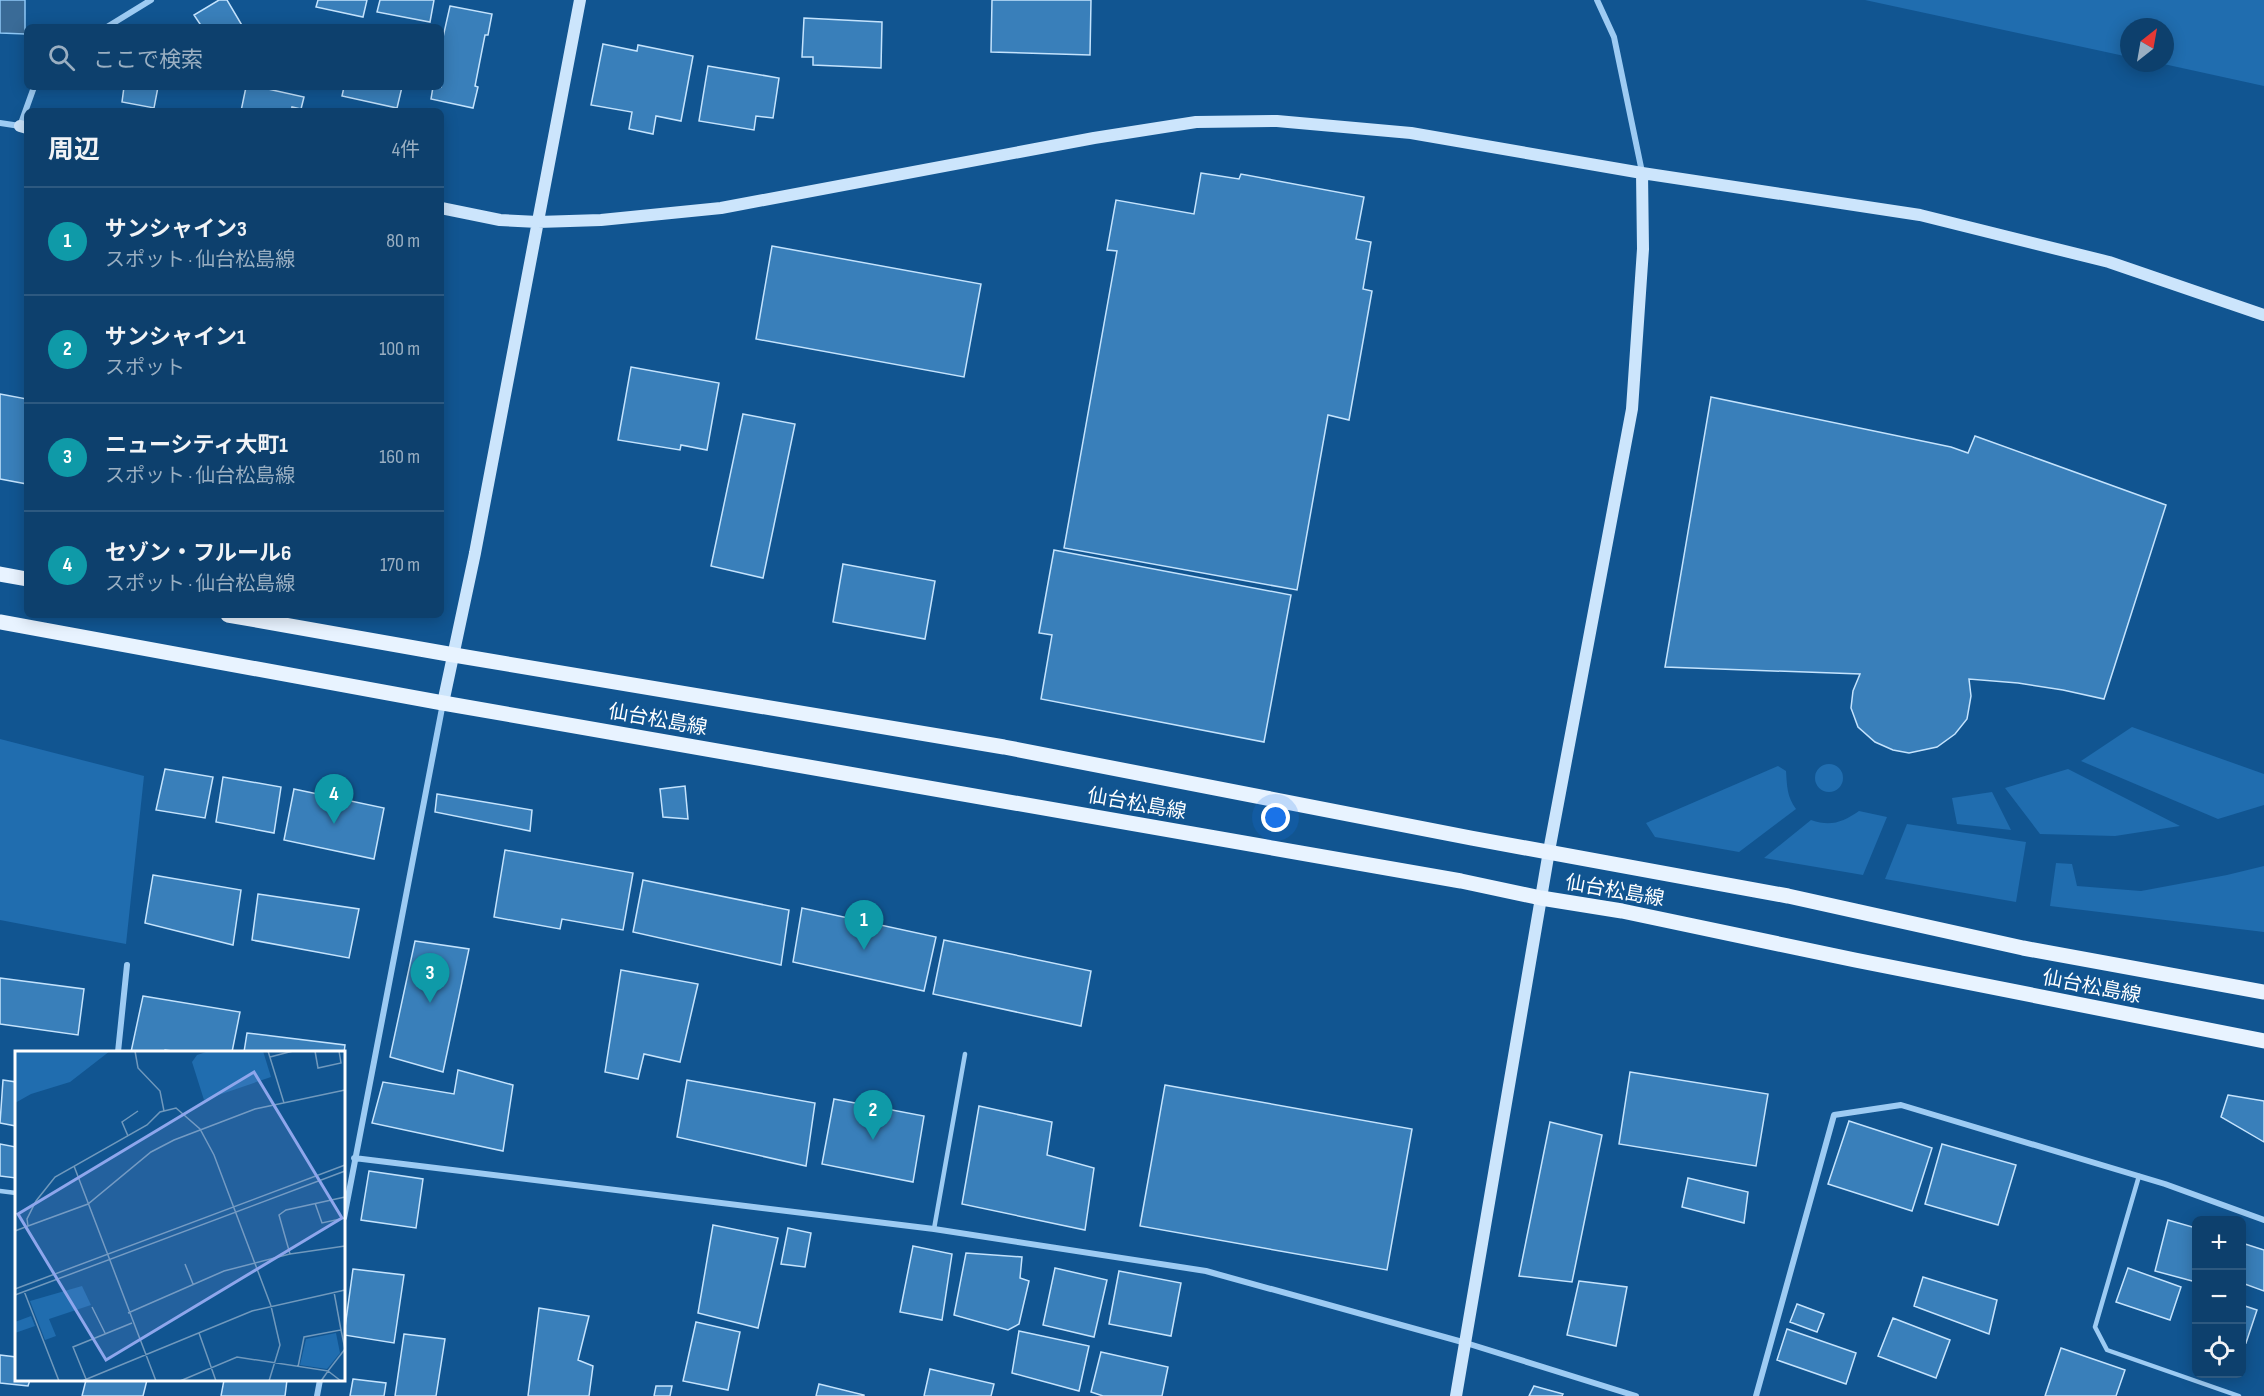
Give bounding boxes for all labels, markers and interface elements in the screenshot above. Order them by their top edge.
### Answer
north arrow [2120,18,2174,72]
search box [24,24,444,90]
icon: search [45,41,78,74]
text: ここで検索 [93,47,203,74]
text: 周辺 [48,135,100,166]
text: 4件 [392,138,420,162]
text: サンシャイン3 [105,216,247,243]
text: 1 [64,229,71,253]
text: 80 m [386,229,420,253]
text: スポット · 仙台松島線 [105,248,295,272]
text: サンシャイン1 [105,324,246,351]
text: 2 [63,337,72,361]
text: 100 m [379,337,420,361]
text: スポット [105,356,185,380]
text: ニューシティ大町1 [105,432,288,459]
text: 3 [63,445,72,469]
text: 160 m [379,445,420,469]
text: スポット · 仙台松島線 [105,464,295,488]
text: セゾン・フルール6 [105,540,291,567]
text: 4 [63,553,72,577]
text: 170 m [380,553,420,577]
text: スポット · 仙台松島線 [105,572,295,596]
street label: 仙台松島線 [607,699,709,740]
pin: 4 [314,774,354,824]
street label: 仙台松島線 [1086,783,1188,824]
your location [1261,803,1290,832]
street label: 仙台松島線 [1564,870,1666,911]
pin: 1 [844,900,884,950]
pin: 3 [410,954,450,1003]
street label: 仙台松島線 [2040,966,2143,1008]
inset map [15,1051,345,1381]
pin: 2 [854,1090,892,1140]
map controls [2192,1216,2246,1378]
button: + [2192,1216,2246,1270]
button: − [2192,1270,2246,1324]
button: locate [2192,1324,2246,1378]

